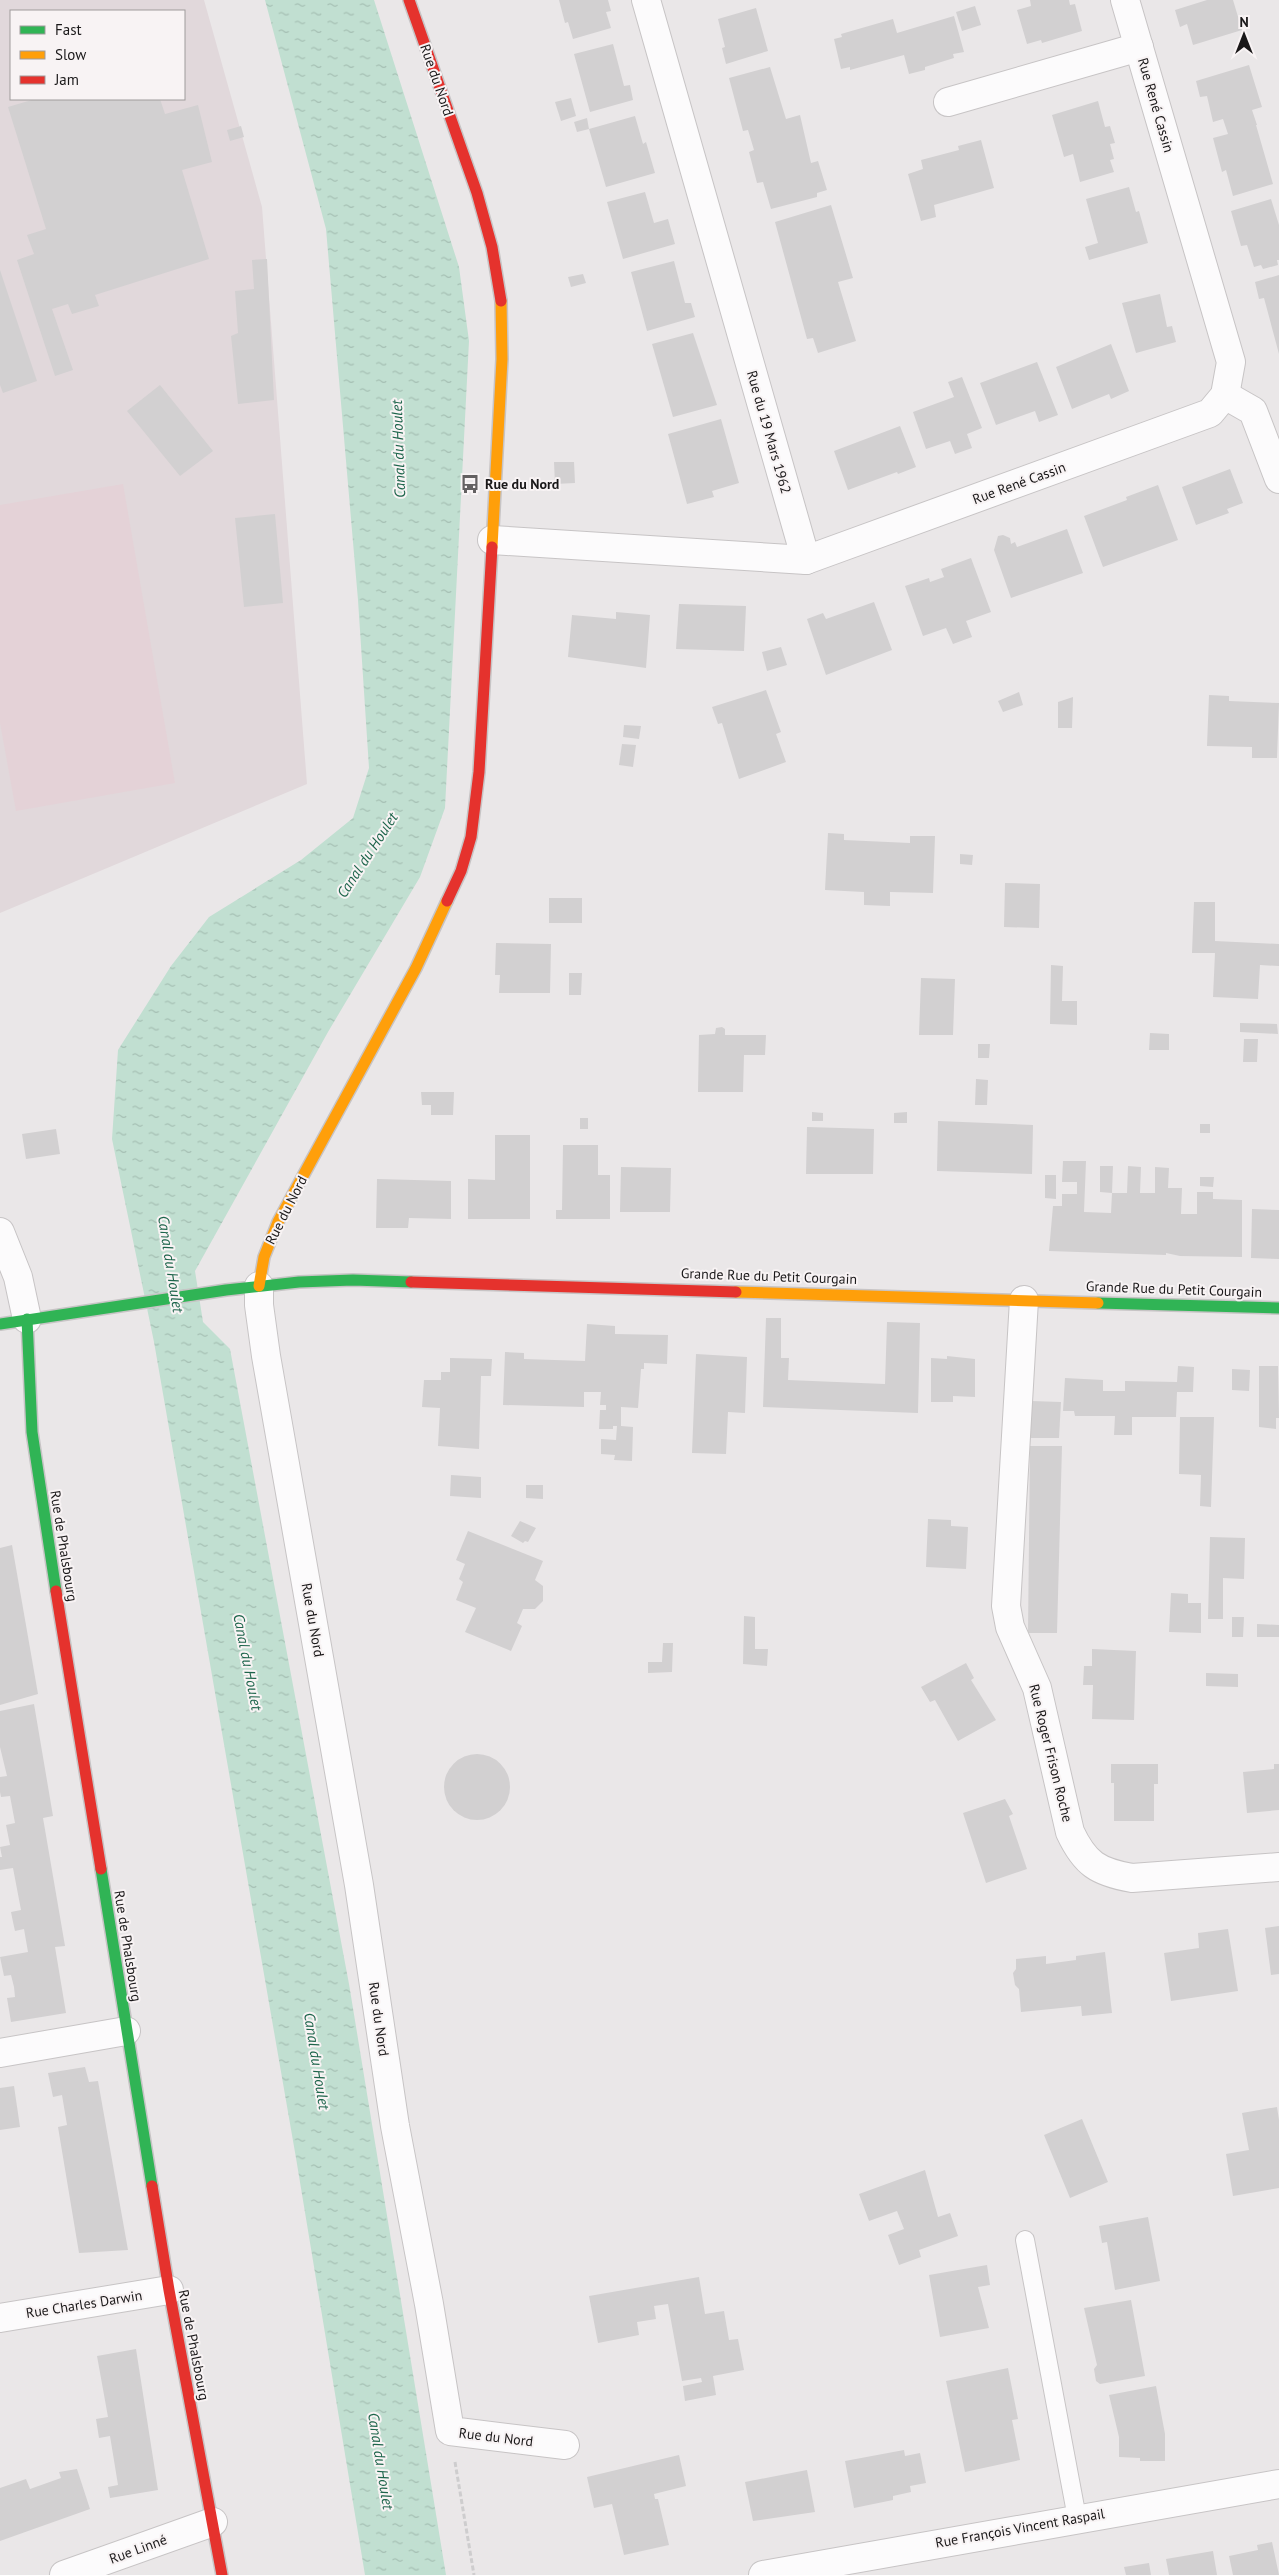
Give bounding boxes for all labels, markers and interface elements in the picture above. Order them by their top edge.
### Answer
legend [10,10,185,100]
north arrow [1219,10,1269,60]
text: N [1239,13,1249,31]
text: Fast [55,20,82,39]
street label: Rue du Nord [416,42,458,118]
text: Slow [55,45,86,64]
street label: Rue René Cassin [1134,56,1178,154]
text: Jam [54,70,79,89]
street label: Rue du 19 Mars 1962 [743,368,795,496]
water label: Canal du Houlet [387,398,409,498]
street label: Rue René Cassin [970,458,1068,508]
bus stop icon: Rue du Nord [459,473,481,495]
place label: Rue du Nord [485,475,559,493]
water label: Canal du Houlet [332,808,402,901]
street label: Rue du Nord [261,1173,311,1247]
water label: Canal du Houlet [154,1214,188,1315]
street label: Grande Rue du Petit Courgain [681,1264,857,1288]
street label: Grande Rue du Petit Courgain [1086,1277,1262,1301]
street label: Rue de Phalsbourg [46,1489,82,1603]
street label: Rue du Nord [298,1582,328,1658]
water label: Canal du Houlet [229,1612,267,1713]
street label: Rue Roger Frison Roche [1025,1682,1077,1824]
street label: Rue de Phalsbourg [110,1889,146,2003]
street label: Rue du Nord [365,1981,393,2057]
water label: Canal du Houlet [300,2011,334,2112]
street label: Rue Charles Darwin [25,2286,143,2322]
street label: Rue de Phalsbourg [174,2288,214,2402]
water label: Canal du Houlet [364,2411,398,2512]
street label: Rue du Nord [458,2424,534,2450]
street label: Rue François Vincent Raspail [934,2504,1106,2552]
street label: Rue Linné [107,2530,169,2568]

